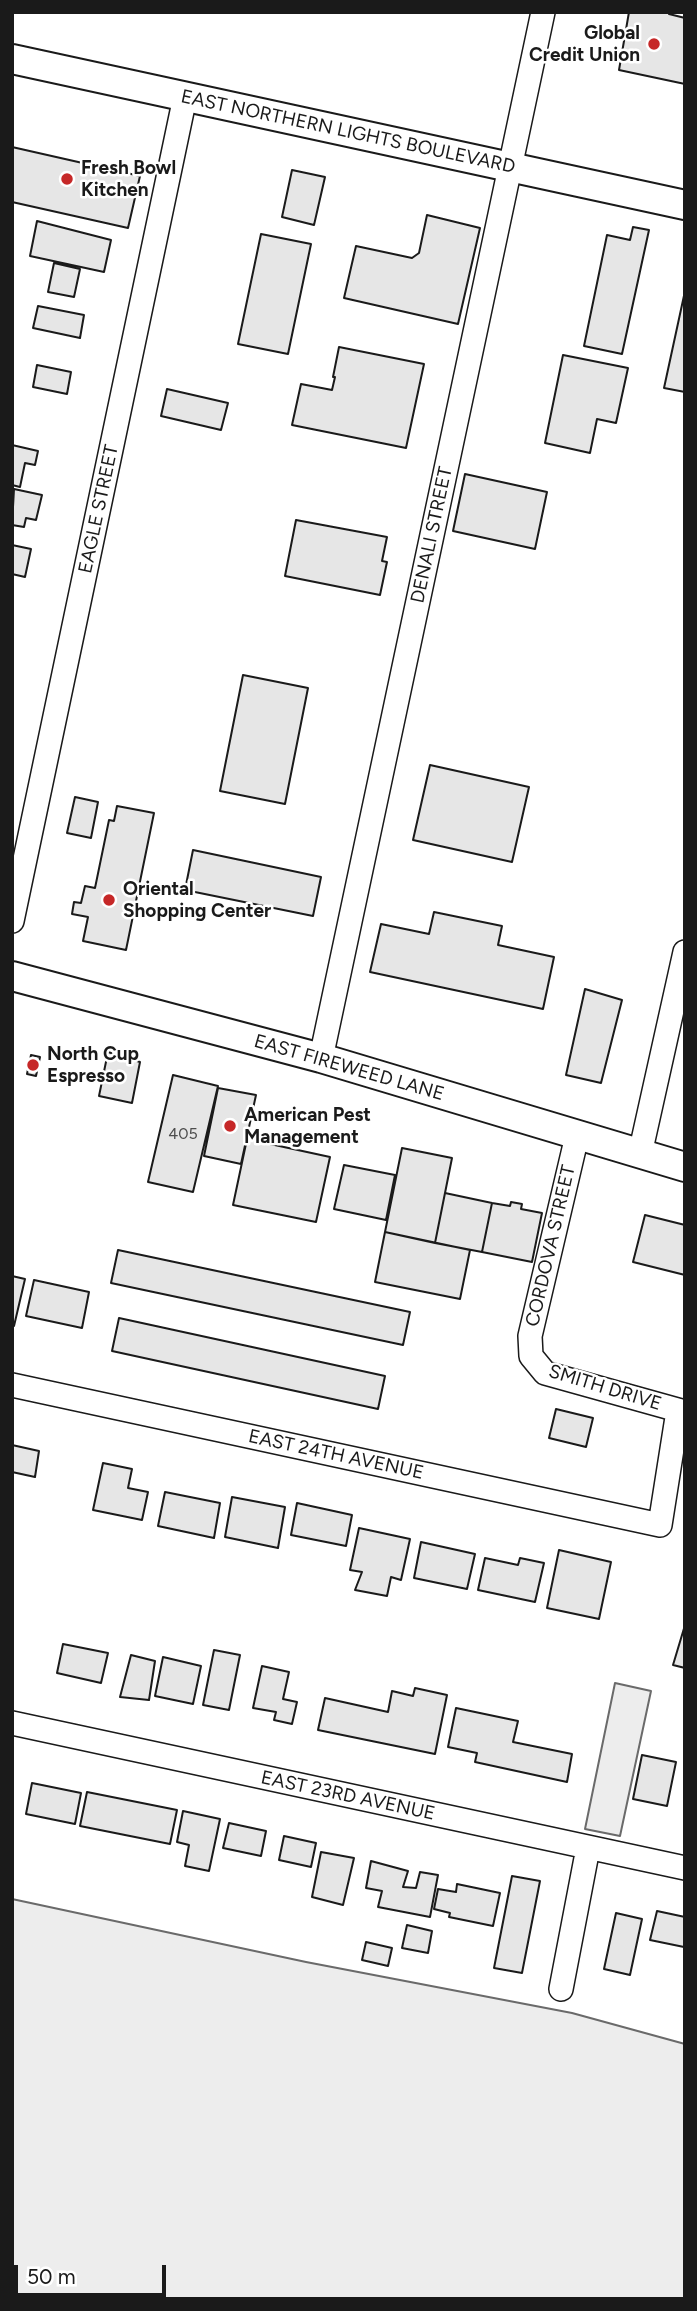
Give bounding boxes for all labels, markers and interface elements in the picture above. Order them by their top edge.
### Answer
place label: Global Credit Union [529,22,640,66]
marker: Global Credit Union [646,36,662,52]
street label: EAST NORTHERN LIGHTS BOULEVARD [179,85,517,179]
place label: Fresh Bowl Kitchen [81,157,176,201]
marker: Fresh Bowl Kitchen [59,171,75,187]
street label: EAGLE STREET [74,443,124,575]
street label: DENALI STREET [406,465,458,605]
place label: Oriental Shopping Center [123,878,271,922]
marker: Oriental Shopping Center [101,892,117,908]
street label: EAST FIREWEED LANE [251,1030,447,1106]
place label: North Cup Espresso [47,1043,139,1087]
marker: North Cup Espresso [25,1057,41,1073]
place label: American Pest Management [244,1104,371,1148]
marker: American Pest Management [222,1118,238,1134]
house number: 405 [168,1124,198,1144]
street label: CORDOVA STREET [521,1163,581,1329]
street label: SMITH DRIVE [546,1360,664,1416]
street label: EAST 24TH AVENUE [246,1425,426,1485]
street label: EAST 23RD AVENUE [259,1766,437,1826]
scale bar [18,2252,170,2296]
text: 50 m [27,2264,76,2289]

